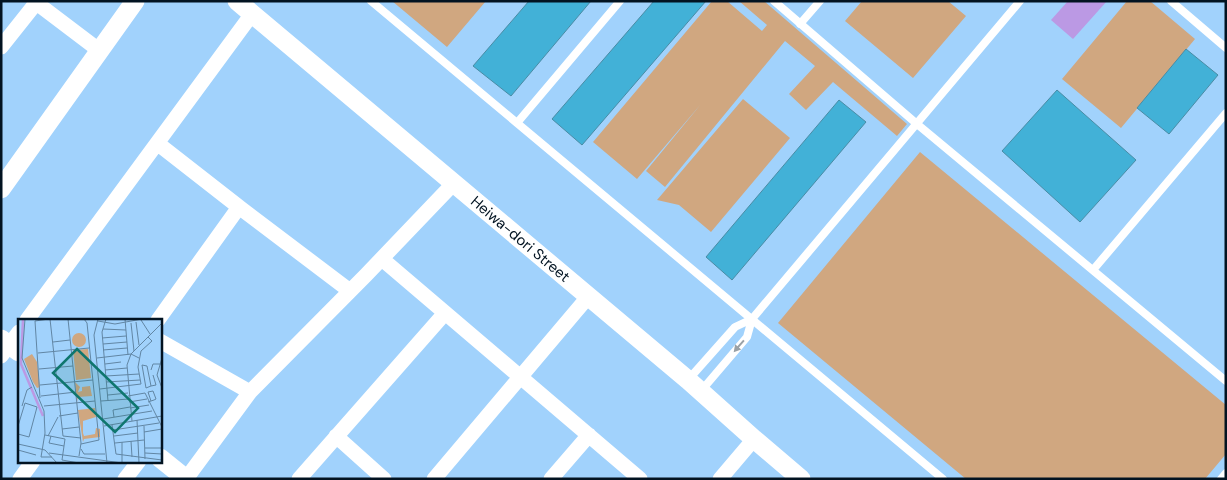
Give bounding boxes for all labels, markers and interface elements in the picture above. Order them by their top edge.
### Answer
street label: Heiwa-dori Street [466,192,574,287]
inset map [18,319,161,462]
one-way arrow [734,339,745,352]

